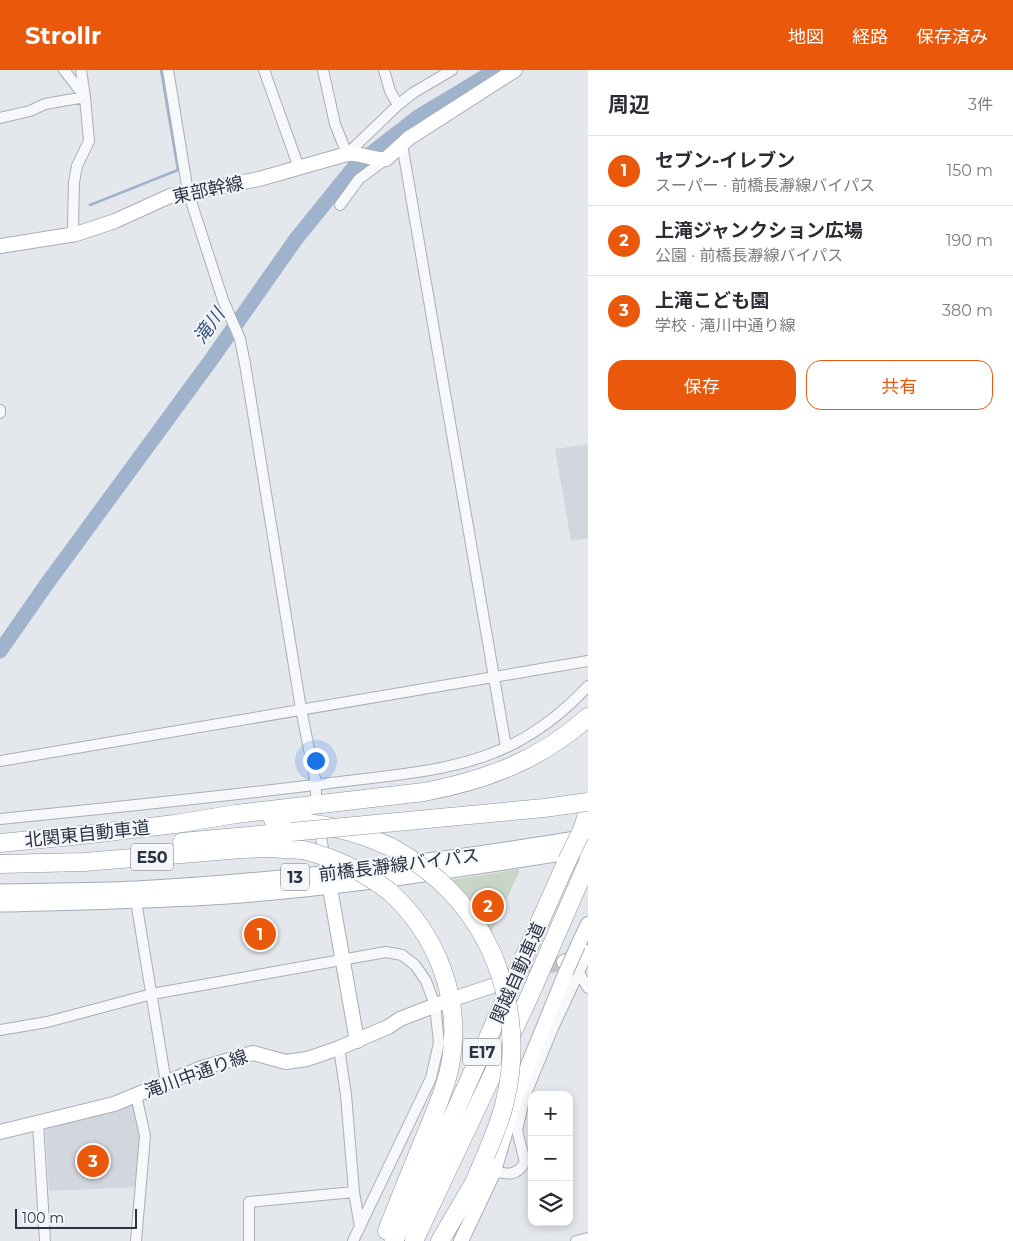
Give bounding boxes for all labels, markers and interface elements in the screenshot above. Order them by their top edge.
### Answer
text: Strollr [25,21,101,50]
text: 地図 [788,26,824,48]
text: 経路 [852,26,888,48]
text: 保存済み [916,26,988,48]
text: 周辺 [608,92,650,117]
text: 3件 [968,95,993,114]
text: セブン-イレブン [655,149,795,172]
text: 1 [621,161,627,180]
text: 150 m [946,161,993,180]
street label: 東部幹線 [170,172,246,208]
text: スーパー · 前橋長瀞線バイパス [655,176,875,195]
text: 上滝ジャンクション広場 [655,219,863,242]
text: 2 [619,231,629,250]
text: 190 m [946,231,993,250]
text: 公園 · 前橋長瀞線バイパス [655,246,843,265]
text: 上滝こども園 [655,289,769,312]
text: 3 [619,301,629,320]
text: 380 m [942,301,993,320]
water label: 滝川 [189,302,231,348]
text: 学校 · 滝川中通り線 [655,316,795,335]
button: 保存 [608,360,796,410]
button: 共有 [806,360,993,410]
your location [303,748,329,774]
street label: 北関東自動車道 [23,816,151,852]
road number: E50 [131,844,173,870]
street label: 前橋長瀞線バイパス [317,844,481,886]
road number: 13 [281,864,309,890]
pin: 2 [472,887,504,925]
pin: 1 [244,915,276,953]
street label: 関越自動車道 [486,919,550,1027]
road number: E17 [463,1039,501,1066]
street label: 滝川中通り線 [141,1045,251,1103]
map controls [528,1091,573,1226]
button: + [528,1091,573,1136]
button: − [528,1136,573,1181]
pin: 3 [77,1142,109,1180]
button: layers [528,1181,573,1226]
scale bar [15,1206,138,1229]
text: 100 m [22,1209,64,1227]

